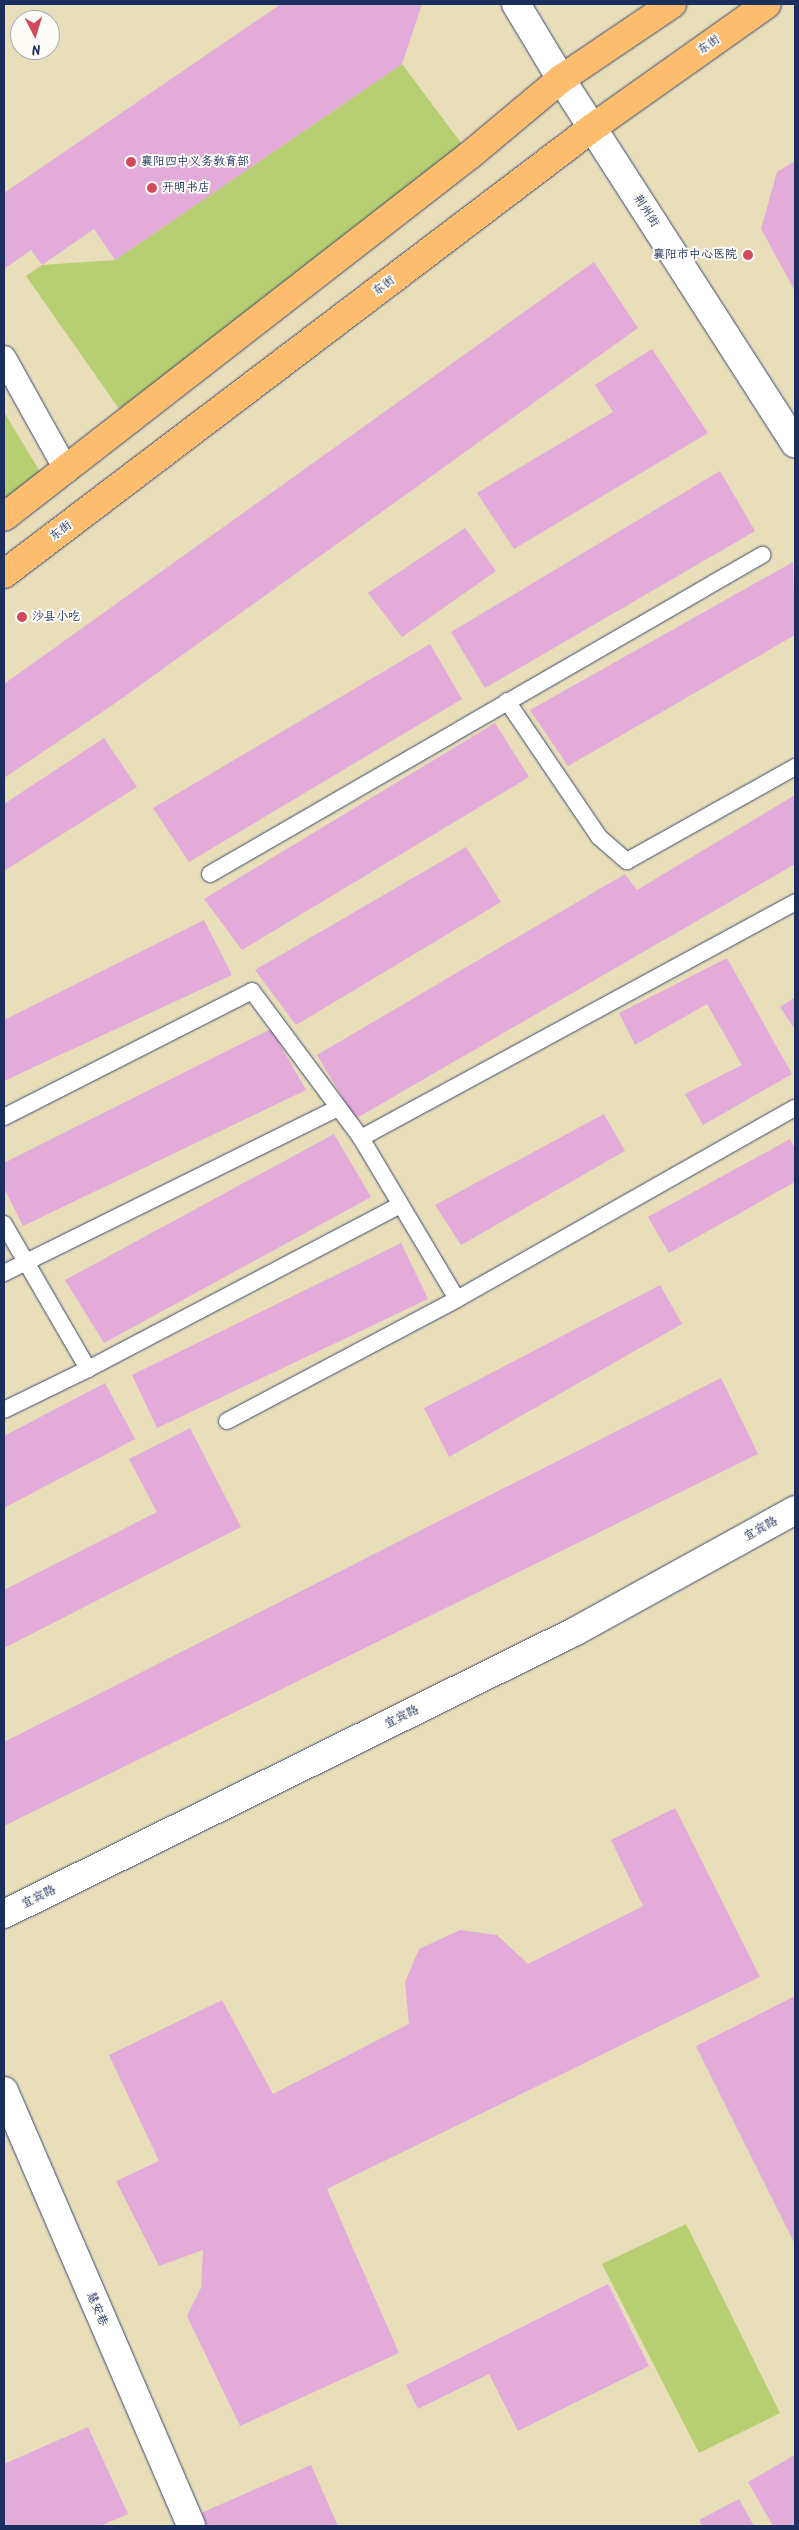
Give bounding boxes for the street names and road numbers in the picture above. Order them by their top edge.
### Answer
street label: 东街 [695,32,723,58]
street label: 荆州街 [630,192,662,230]
street label: 东街 [370,273,398,299]
street label: 东街 [47,518,75,544]
street label: 宜宾路 [742,1514,780,1544]
street label: 宜宾路 [383,1703,421,1731]
street label: 宜宾路 [20,1883,58,1911]
street label: 慧安巷 [83,2290,111,2328]

